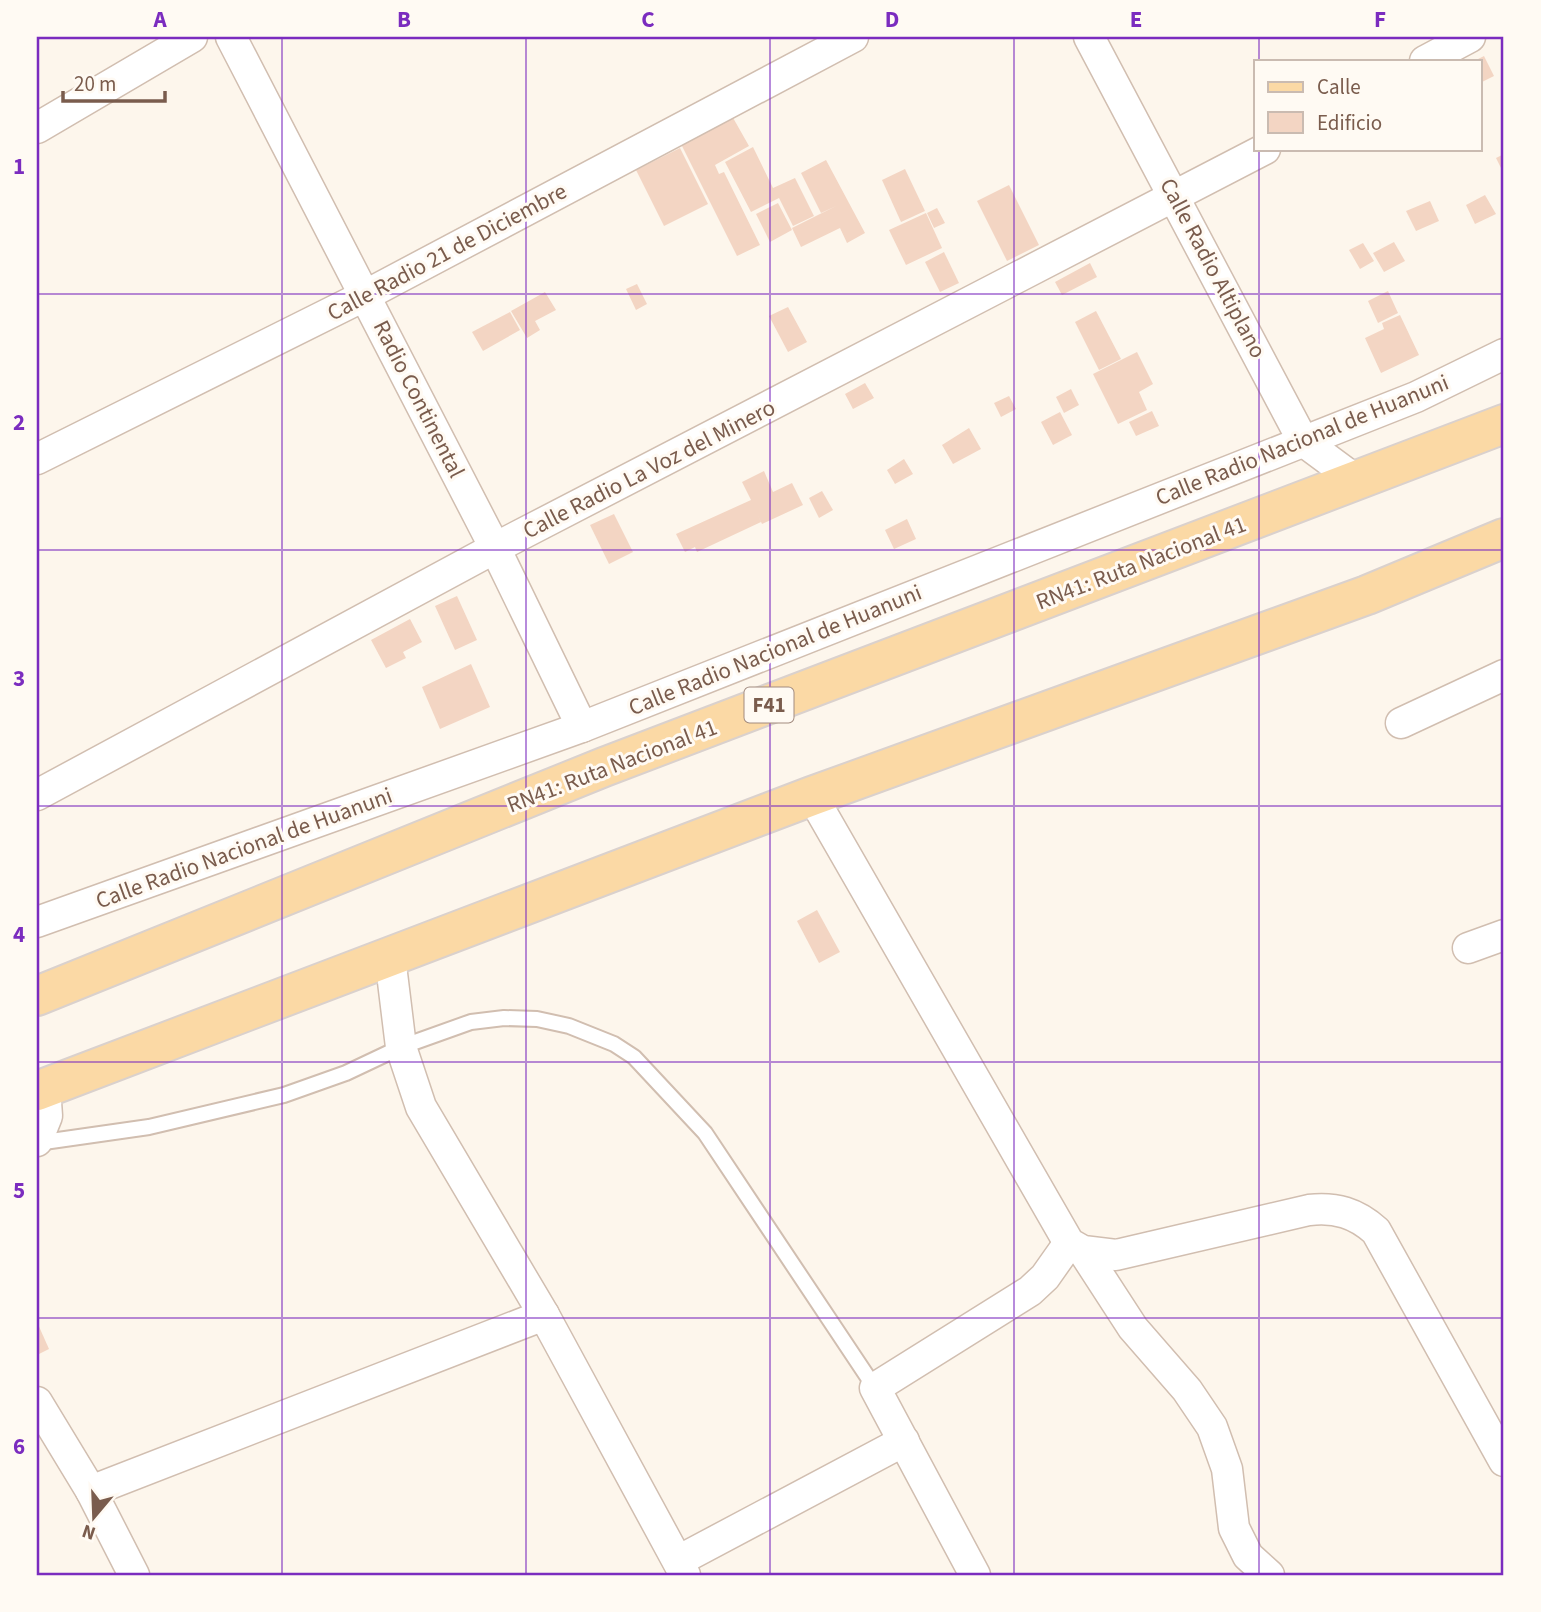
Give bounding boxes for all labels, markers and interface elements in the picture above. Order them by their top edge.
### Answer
text: A [152,3,167,36]
text: B [397,3,411,36]
text: C [641,3,655,36]
text: D [885,3,899,36]
text: E [1130,3,1142,36]
text: F [1374,3,1386,36]
scale bar [63,60,164,104]
legend [1254,60,1482,150]
text: 20 m [74,69,116,99]
text: Calle [1317,72,1361,102]
text: Edificio [1317,108,1382,138]
text: 1 [13,150,25,183]
street label: Calle Radio Altiplano [1152,172,1274,364]
street label: Calle Radio 21 de Diciembre [321,175,573,329]
street label: Radio Continental [365,314,473,484]
street label: Calle Radio Nacional de Huanuni [1150,366,1454,514]
street label: Calle Radio La Voz del Minero [517,391,781,547]
text: 2 [13,406,25,439]
street label: RN41: Ruta Nacional 41 [1031,508,1251,618]
street label: Calle Radio Nacional de Huanuni [623,576,927,724]
text: 3 [13,662,25,695]
road number: F41 [744,688,794,722]
street label: RN41: Ruta Nacional 41 [502,711,722,821]
street label: Calle Radio Nacional de Huanuni [91,779,397,917]
text: 4 [13,918,25,951]
text: 5 [13,1174,25,1207]
text: 6 [13,1430,25,1463]
north arrow [60,1482,130,1552]
text: N [79,1517,99,1546]

